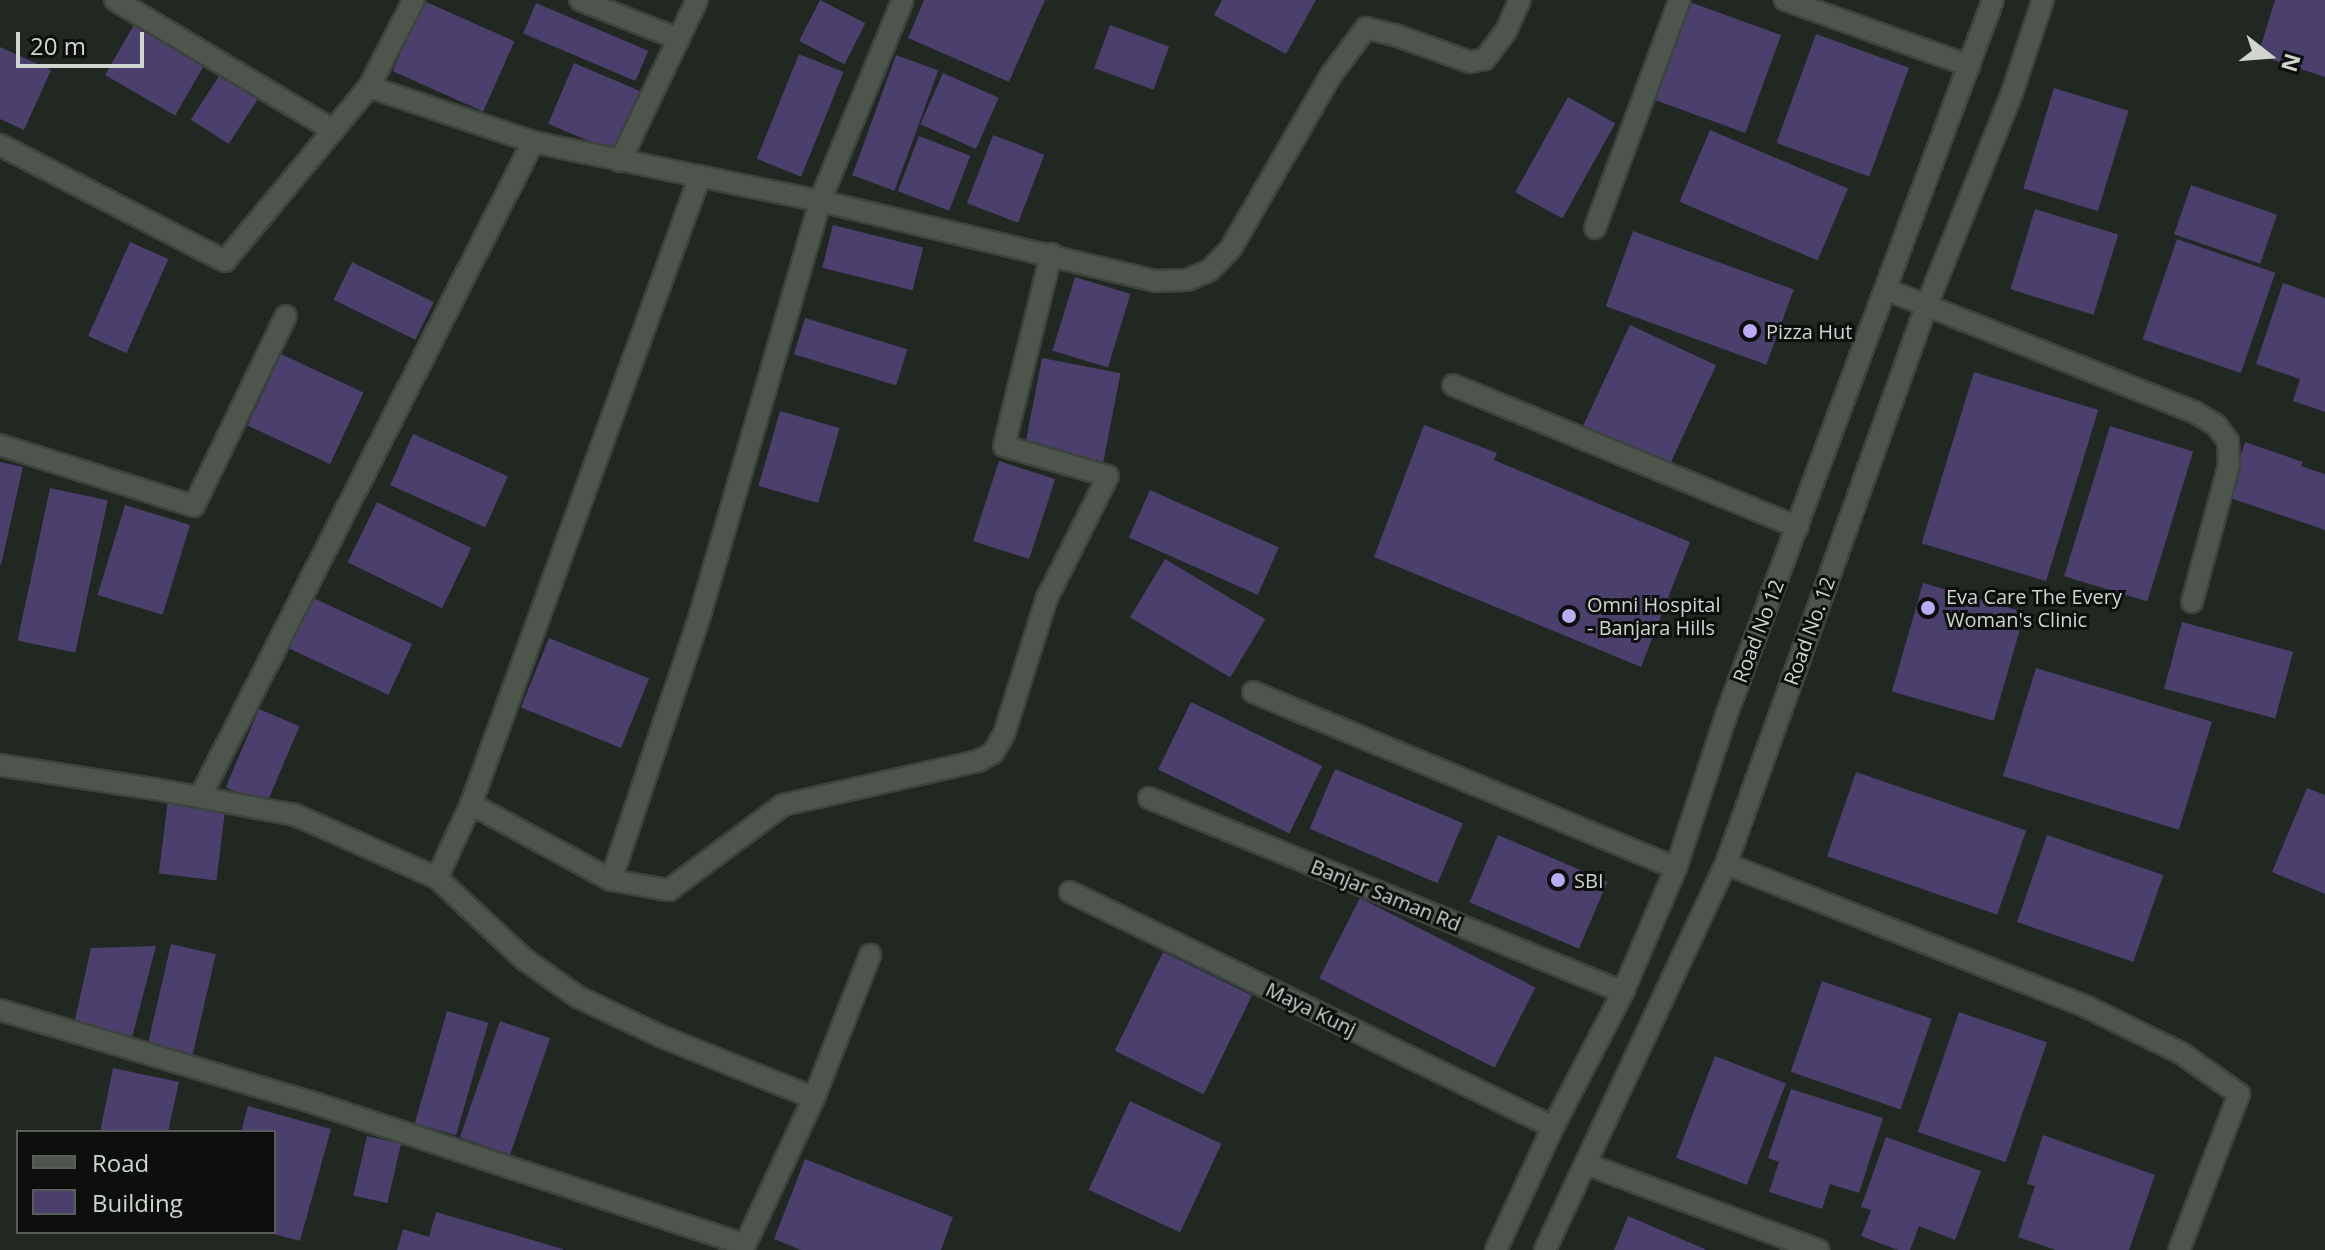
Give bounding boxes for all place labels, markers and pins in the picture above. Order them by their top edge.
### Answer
place label: Pizza Hut [1766,319,1852,343]
marker: Pizza Hut [1741,322,1759,340]
place label: Eva Care The Every Woman's Clinic [1946,584,2122,631]
place label: Omni Hospital - Banjara Hills [1587,592,1720,639]
marker: Eva Care The Every Woman's Clinic [1917,597,1939,619]
marker: Omni Hospital - Banjara Hills [1558,605,1580,627]
place label: SBI [1574,868,1603,892]
marker: SBI [1549,871,1567,889]

